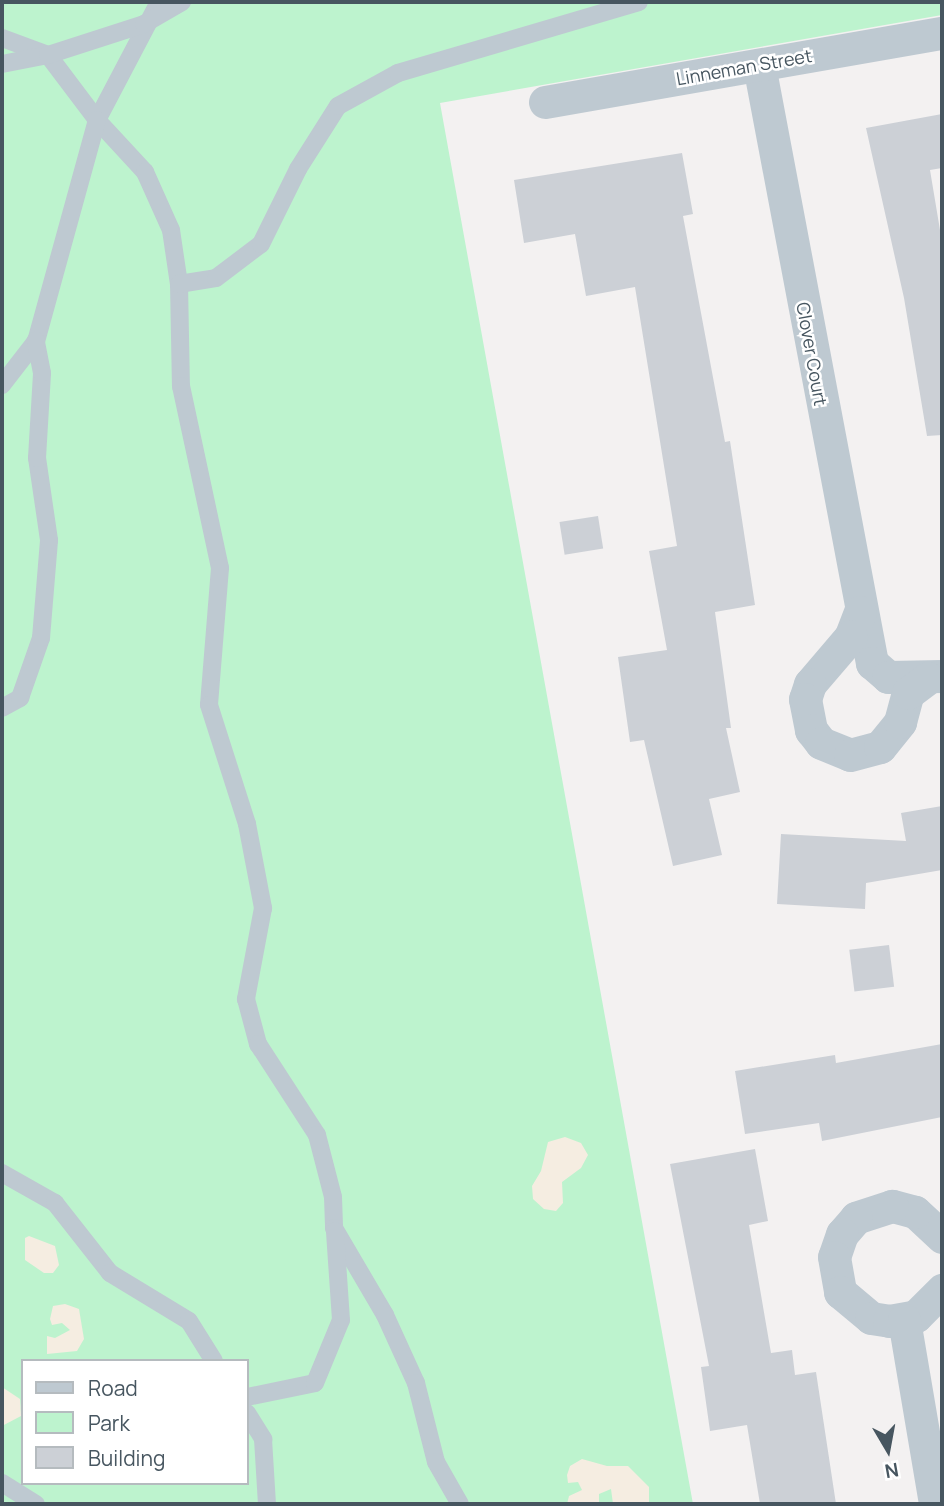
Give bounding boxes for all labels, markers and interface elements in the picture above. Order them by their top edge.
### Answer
street label: Linneman Street [674,44,814,90]
street label: Clover Court [792,301,832,407]
legend [21,1359,248,1485]
text: Road [88,1374,138,1402]
text: Park [88,1409,130,1437]
north arrow [853,1415,923,1485]
text: Building [88,1444,165,1472]
text: N [883,1457,901,1485]

